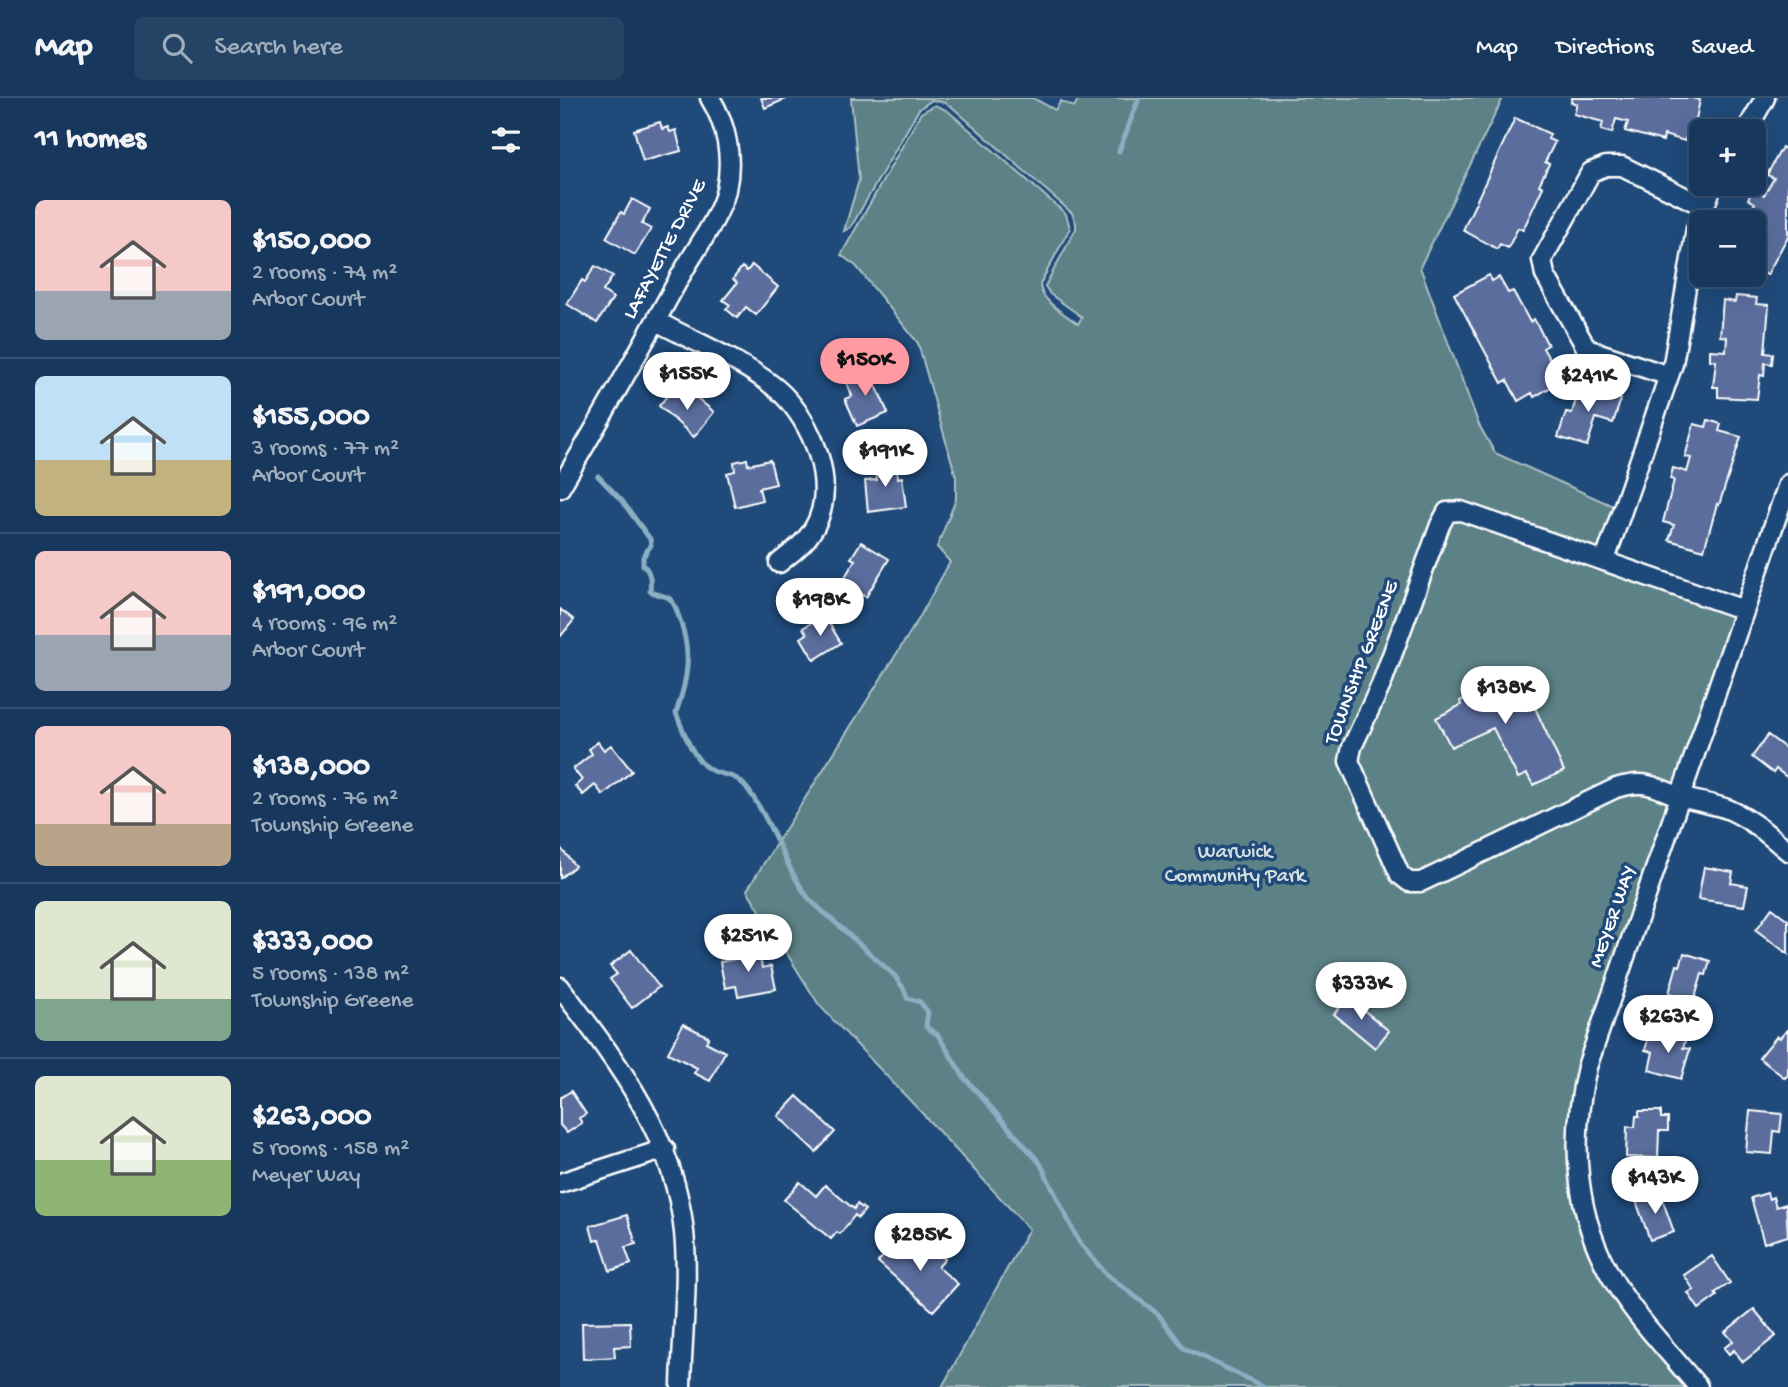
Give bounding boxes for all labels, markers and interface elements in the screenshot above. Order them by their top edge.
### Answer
search box [134,17,624,80]
text: Map [35,29,92,67]
icon: search [158,29,196,67]
text: Search here [214,33,343,64]
text: Map [1476,34,1518,63]
text: Directions [1556,34,1654,63]
text: Saved [1692,34,1753,63]
map controls [1689,119,1766,287]
button: + [1689,119,1766,196]
icon: filters [487,121,525,159]
text: 11 homes [35,123,146,158]
street label: LAFAYETTE DRIVE [619,175,714,324]
button: − [1689,210,1766,287]
text: $150,000 [252,225,371,260]
icon: home [91,228,175,312]
text: 2 rooms · 74 m² [252,260,397,287]
text: Arbor Court [252,287,364,314]
pin: $150K [816,338,914,398]
text: $150K [836,347,894,374]
pin: $155K [638,352,736,412]
pin: $241K [1539,354,1637,414]
text: $155K [659,361,715,388]
text: $241K [1561,363,1615,390]
text: $155,000 [252,401,370,436]
icon: home [91,404,175,488]
pin: $191K [836,430,934,489]
text: 3 rooms · 77 m² [252,436,399,463]
text: $191K [858,438,912,465]
text: Arbor Court [252,463,364,490]
text: $191,000 [252,576,365,611]
street label: TOWNSHIP GREENE [1320,577,1406,749]
pin: $198K [771,578,869,638]
icon: home [91,579,175,663]
text: $198K [792,587,848,614]
text: 4 rooms · 96 m² [252,611,397,638]
text: Arbor Court [252,638,364,665]
pin: $138K [1456,666,1554,726]
text: $138K [1477,675,1533,702]
text: $138,000 [252,751,370,786]
icon: home [91,754,175,838]
text: 2 rooms · 76 m² [252,786,398,813]
text: Township Greene [252,813,413,840]
park label: Warwick Community Park [1165,841,1308,890]
street label: MEYER WAY [1585,863,1643,971]
pin: $251K [699,914,797,974]
text: $251K [720,923,776,950]
text: $333,000 [252,926,373,961]
icon: home [91,929,175,1013]
text: 5 rooms · 138 m² [252,961,409,988]
pin: $333K [1312,962,1410,1022]
text: $333K [1332,971,1390,998]
text: Township Greene [252,988,413,1015]
pin: $263K [1619,996,1717,1055]
text: $263K [1639,1004,1697,1031]
text: $263,000 [252,1101,372,1136]
icon: home [91,1104,175,1188]
text: 5 rooms · 158 m² [252,1136,409,1163]
pin: $143K [1606,1156,1704,1216]
text: Meyer Way [252,1163,360,1190]
text: $143K [1627,1165,1683,1192]
pin: $285K [871,1214,969,1273]
text: $285K [891,1222,949,1249]

